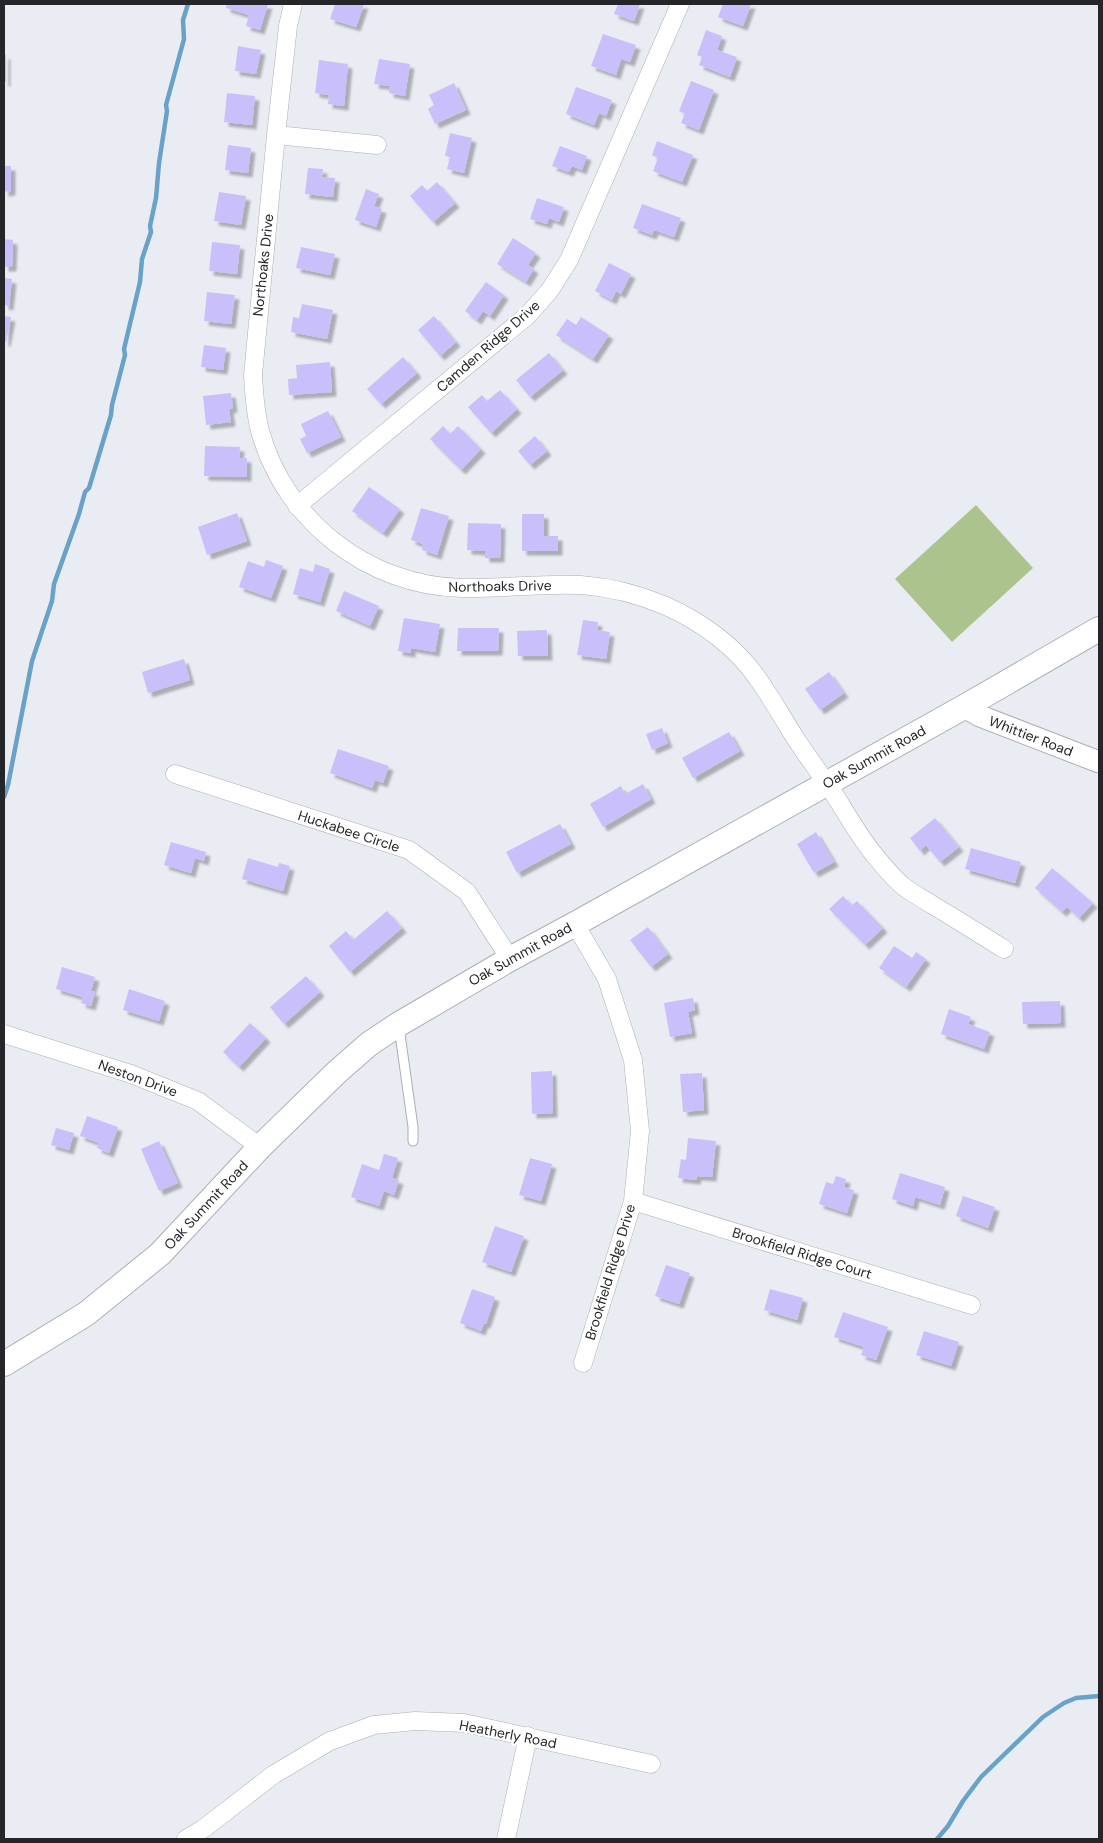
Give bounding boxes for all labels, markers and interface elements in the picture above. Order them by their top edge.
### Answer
street label: Northoaks Drive [249,213,277,317]
street label: Camden Ridge Drive [432,296,544,396]
street label: Northoaks Drive [448,576,552,596]
street label: Whittier Road [986,712,1076,760]
street label: Oak Summit Road [819,721,929,793]
street label: Huckabee Circle [296,806,402,856]
street label: Oak Summit Road [465,918,575,990]
street label: Neston Drive [96,1055,180,1101]
street label: Oak Summit Road [160,1157,252,1253]
street label: Brookfield Ridge Drive [581,1202,639,1342]
street label: Brookfield Ridge Court [730,1223,874,1283]
street label: Heatherly Road [458,1716,558,1752]

